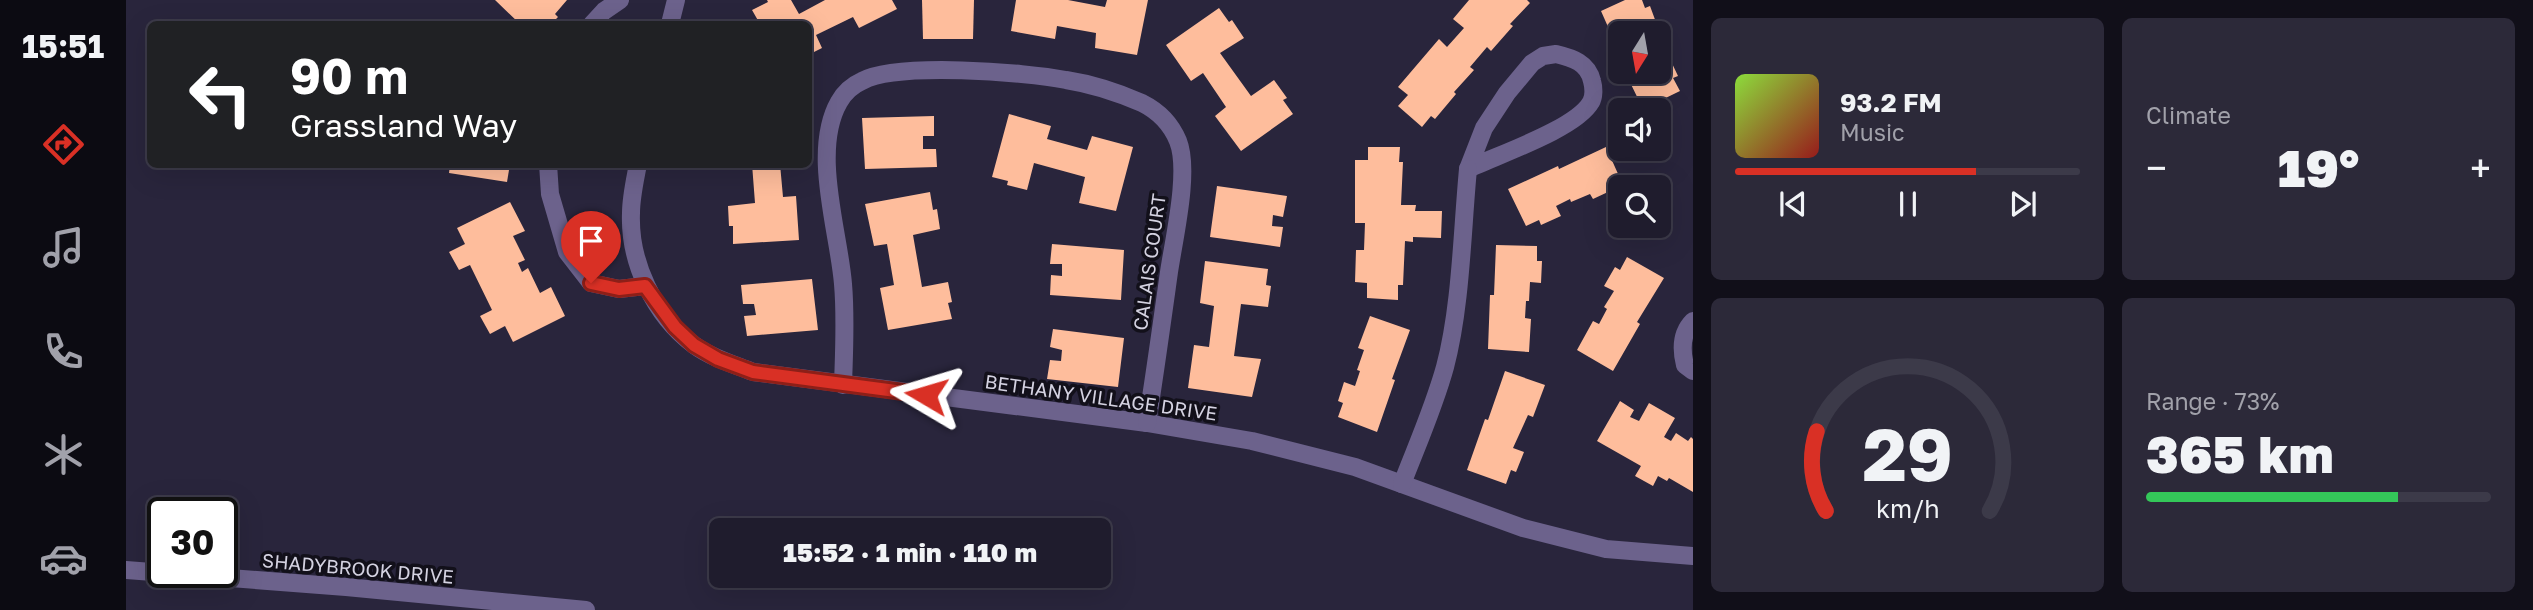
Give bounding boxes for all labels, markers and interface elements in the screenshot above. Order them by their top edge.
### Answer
north arrow [1608,21,1671,84]
map controls [1608,21,1671,238]
text: 15:51 [22,27,104,65]
text: 90 m [290,46,408,105]
icon: left [175,49,266,140]
text: 93.2 FM [1840,87,1942,118]
button: sound [1608,98,1671,161]
text: Climate [2146,101,2231,129]
text: Grassland Way [290,106,517,144]
text: Music [1840,118,1905,146]
icon: directions [39,120,88,169]
text: 19° [2278,136,2359,198]
text: − [2146,145,2167,190]
text: + [2470,145,2491,190]
button: search [1608,175,1671,238]
icon: previous [1774,185,1812,223]
icon: pause [1889,185,1927,223]
icon: next [2004,185,2042,223]
street label: CALAIS COURT [1128,192,1170,332]
pin [561,211,621,283]
icon: arrive [572,222,610,260]
icon: music [39,223,88,272]
icon: phone [39,327,88,376]
position arrow [889,358,963,432]
street label: BETHANY VILLAGE DRIVE [983,369,1219,425]
text: Range · 73% [2146,387,2279,415]
text: 29 [1862,410,1953,497]
text: 365 km [2146,422,2334,484]
icon: climate [39,430,88,479]
text: km/h [1876,493,1939,524]
speed limit sign: 30 [147,497,238,588]
icon: car [39,534,88,583]
text: 15:52 · 1 min · 110 m [783,537,1037,568]
street label: SHADYBROOK DRIVE [261,548,455,588]

